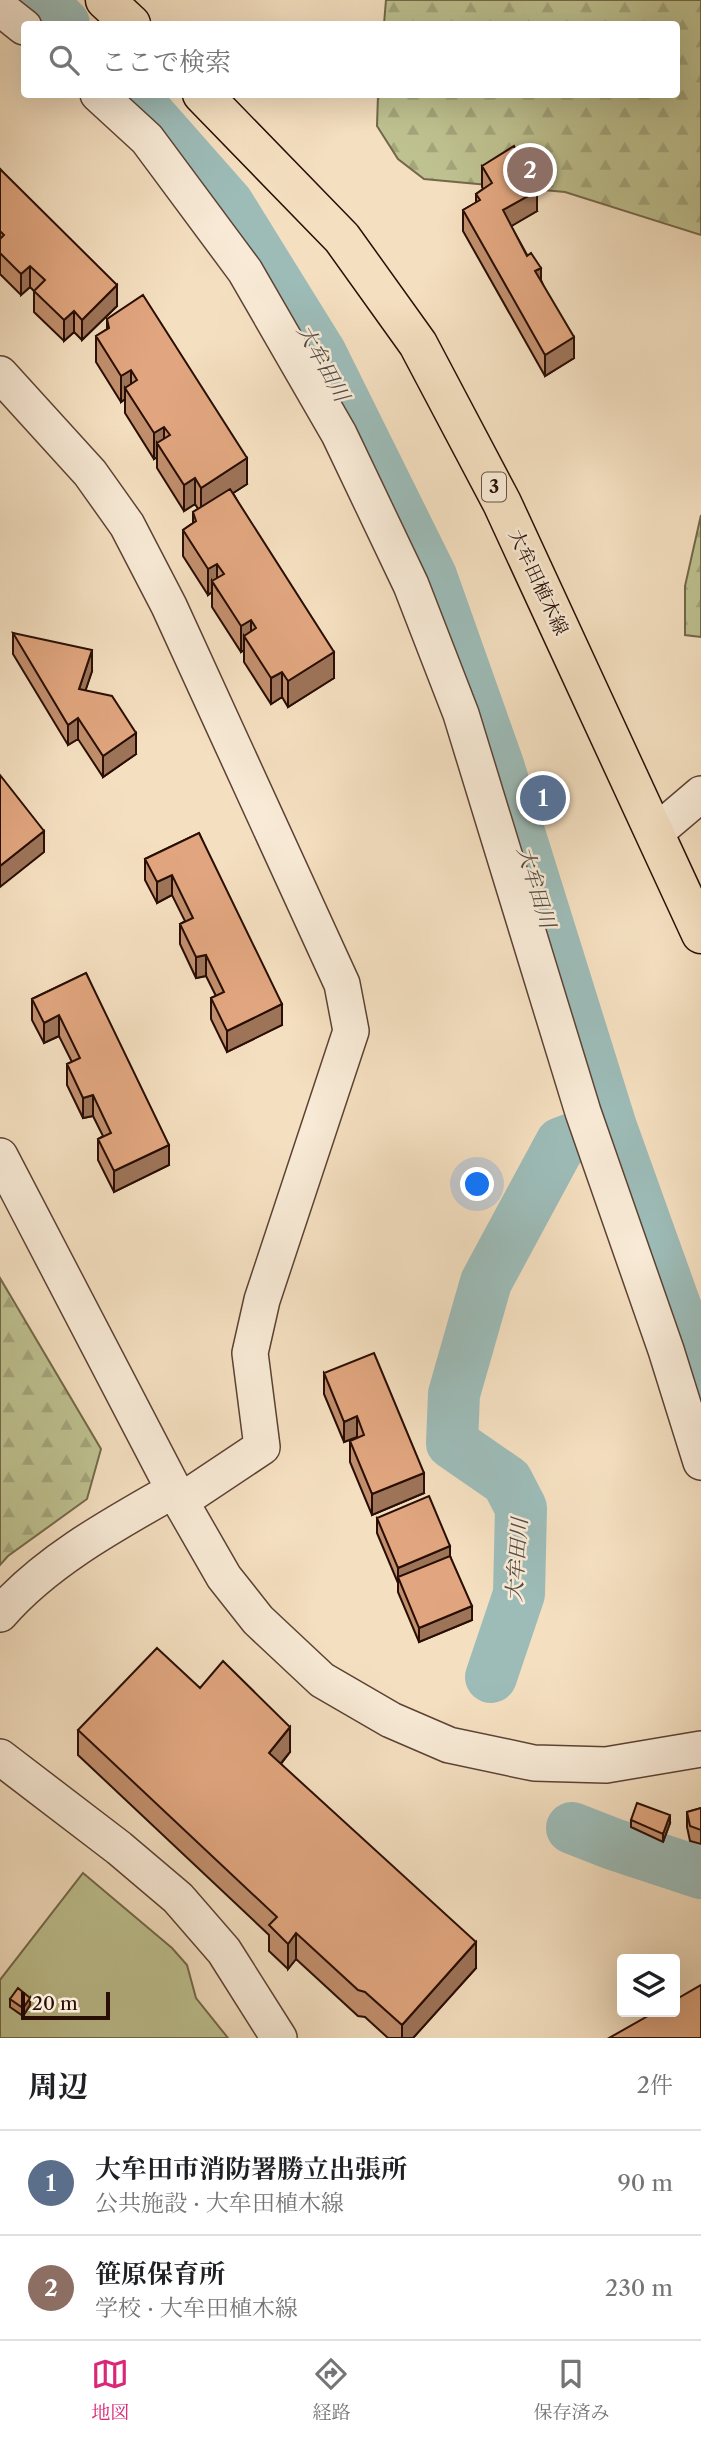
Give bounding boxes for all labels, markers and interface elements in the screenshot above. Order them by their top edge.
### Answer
search box [21,21,680,98]
icon: search [45,41,83,79]
text: ここで検索 [101,46,231,78]
pin: 2 [507,144,553,196]
water label: 大牟田川 [292,320,356,407]
road number: 3 [482,472,506,502]
street label: 大牟田植木線 [504,526,573,639]
pin: 1 [520,772,566,824]
water label: 大牟田川 [512,843,561,933]
your location [460,1167,494,1201]
water label: 大牟田川 [501,1515,532,1603]
map controls [617,1954,680,2017]
button: layers [617,1954,680,2017]
scale bar [21,1989,110,2021]
text: 20 m [32,1992,78,2015]
text: 周辺 [28,2068,88,2105]
text: 2件 [637,2071,673,2099]
text: 大牟田市消防署勝立出張所 [95,2153,407,2185]
text: 1 [46,2169,56,2197]
text: 90 m [617,2169,673,2197]
text: 公共施設 · 大牟田植木線 [95,2189,344,2217]
text: 笹原保育所 [95,2258,225,2290]
text: 2 [44,2274,58,2302]
text: 230 m [605,2274,673,2302]
text: 学校 · 大牟田植木線 [95,2294,298,2322]
tab: 地図 [91,2355,130,2424]
tab: 経路 [312,2355,351,2424]
tab: 保存済み [533,2355,610,2424]

